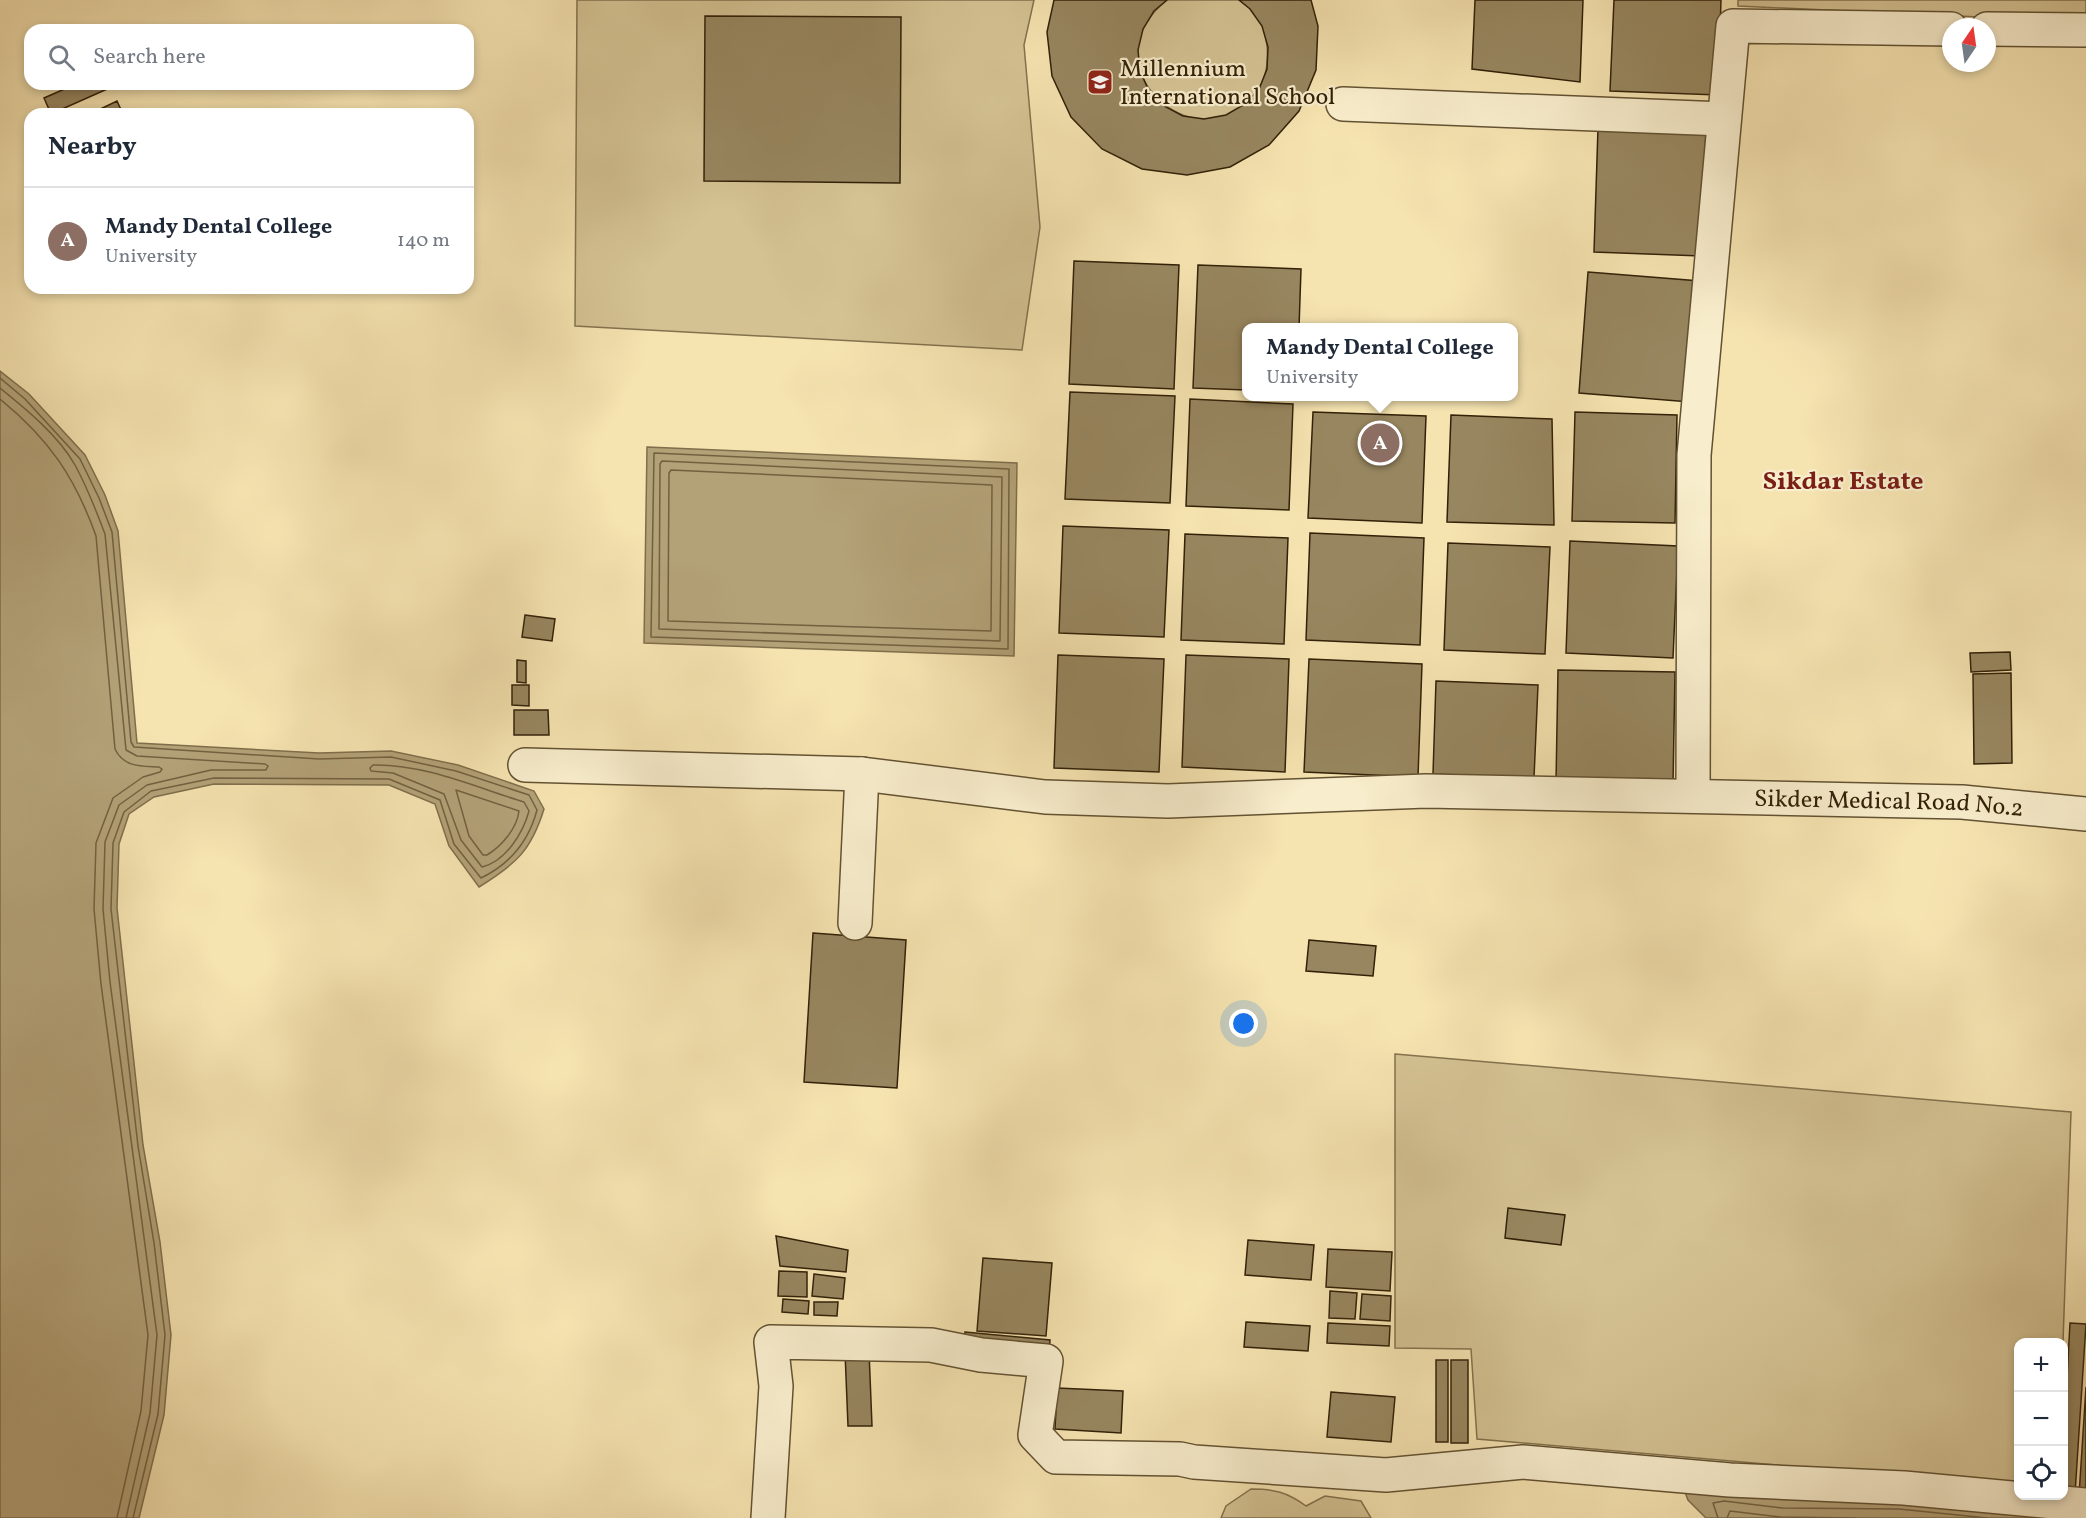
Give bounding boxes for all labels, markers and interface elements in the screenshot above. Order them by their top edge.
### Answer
north arrow [1942,18,1996,72]
search box [24,24,474,90]
icon: search [45,41,78,74]
text: Search here [93,42,206,73]
place label: Millennium International School [1120,53,1335,115]
school or university icon: Millennium International School [1085,67,1115,97]
text: Nearby [48,129,137,165]
text: Mandy Dental College [105,212,332,243]
text: A [60,227,75,255]
text: 140 m [397,227,450,255]
text: University [105,243,197,271]
popup [1242,323,1518,401]
text: Mandy Dental College [1266,333,1494,364]
text: University [1266,364,1358,392]
pin: A [1360,420,1400,466]
district label: Sikdar Estate [1762,464,1924,500]
street label: Sikder Medical Road No.2 [1754,783,2025,827]
your location [1229,1009,1258,1038]
map controls [2014,1338,2068,1500]
button: + [2014,1338,2068,1392]
button: − [2014,1392,2068,1446]
button: locate [2014,1446,2068,1500]

